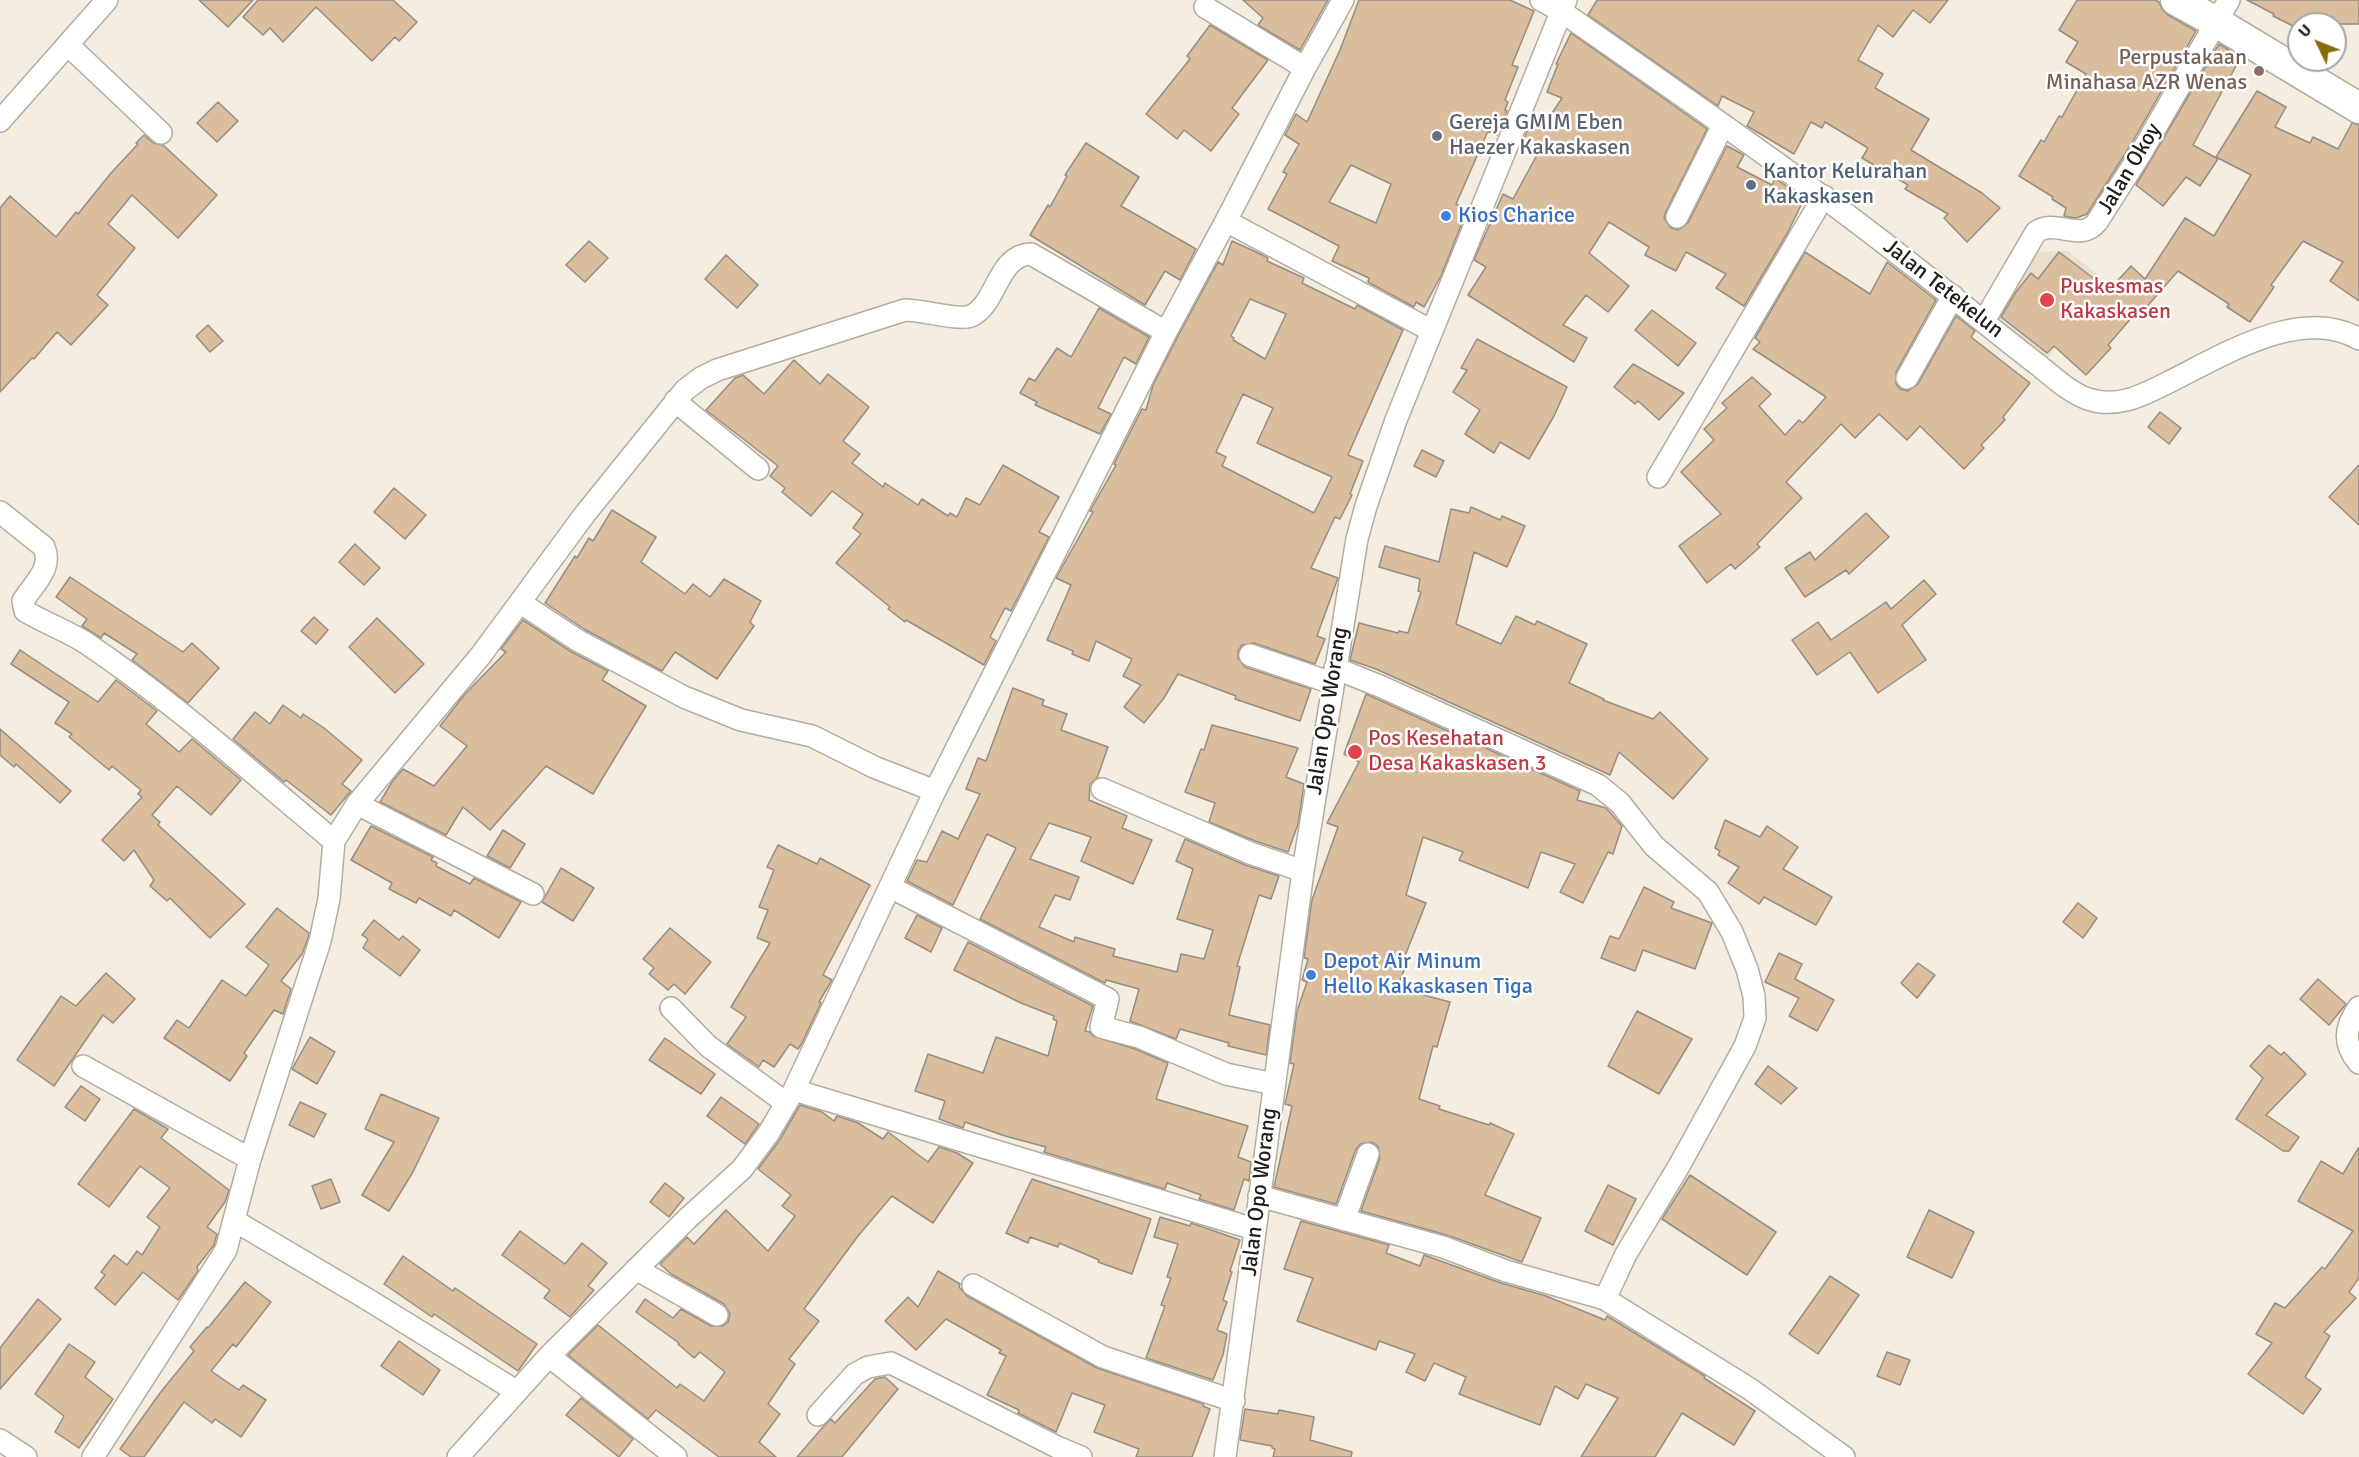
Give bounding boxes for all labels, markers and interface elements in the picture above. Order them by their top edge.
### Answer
north arrow [2287,12,2347,72]
text: U [2294,20,2316,42]
place label: Perpustakaan Minahasa AZR Wenas [2046,45,2247,96]
marker: Perpustakaan Minahasa AZR Wenas [2252,64,2266,78]
place label: Gereja GMIM Eben Haezer Kakaskasen [1449,110,1630,162]
street label: Jalan Okoy [2093,119,2167,219]
marker: Gereja GMIM Eben Haezer Kakaskasen [1430,129,1444,143]
place label: Kantor Kelurahan Kakaskasen [1763,159,1927,210]
marker: Kantor Kelurahan Kakaskasen [1744,178,1758,192]
place label: Kios Charice [1458,203,1575,229]
marker: Kios Charice [1439,209,1453,223]
street label: Jalan Tetekelun [1878,234,2008,344]
place label: Puskesmas Kakaskasen [2060,274,2171,326]
marker: Puskesmas Kakaskasen [2038,291,2056,309]
street label: Jalan Opo Worang [1302,625,1354,797]
place label: Pos Kesehatan Desa Kakaskasen 3 [1368,726,1547,778]
marker: Pos Kesehatan Desa Kakaskasen 3 [1346,743,1364,761]
place label: Depot Air Minum Hello Kakaskasen Tiga [1323,949,1533,1000]
marker: Depot Air Minum Hello Kakaskasen Tiga [1304,968,1318,982]
street label: Jalan Opo Worang [1237,1106,1283,1278]

